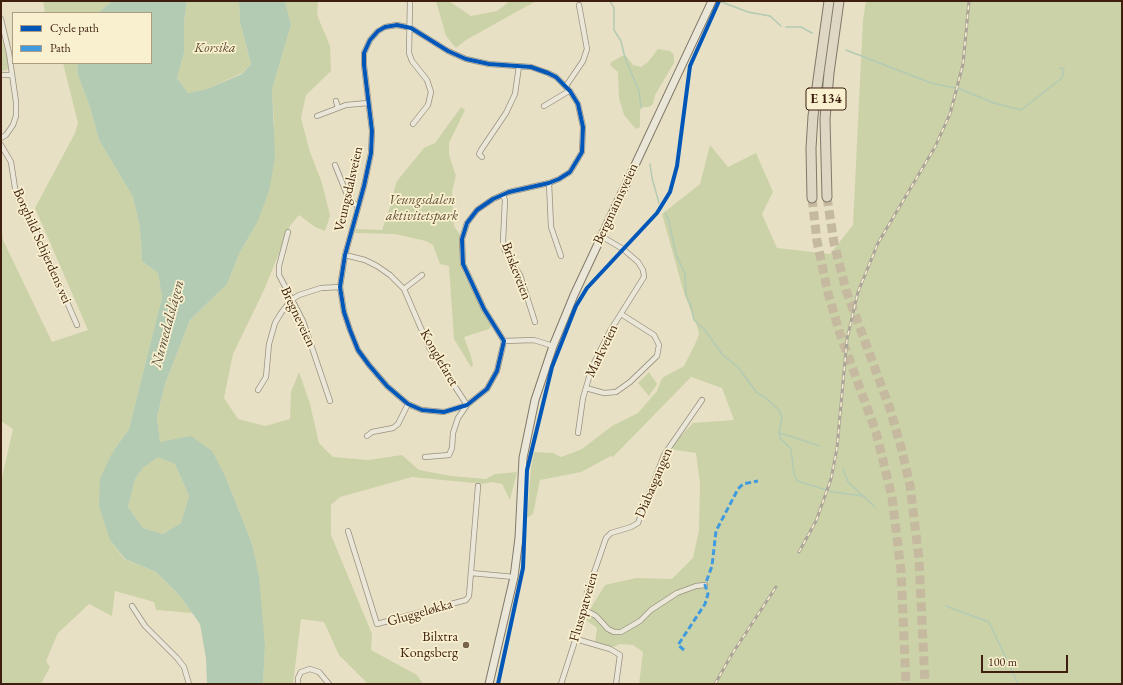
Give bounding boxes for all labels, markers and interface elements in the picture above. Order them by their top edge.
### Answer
legend [12,12,152,64]
text: Cycle path [50,20,99,36]
text: Path [50,40,71,56]
park label: Korsika [194,40,236,56]
road number: E 134 [806,88,846,110]
street label: Veungsdalsveien [331,145,367,233]
street label: Bergmannsveien [590,161,642,247]
street label: Borghild Schjerdens vei [9,186,75,306]
park label: Veungsdalen aktivitetspark [386,192,458,224]
street label: Briskeveien [497,240,535,302]
water label: Numedalslågen [148,278,188,370]
street label: Bregneveien [277,284,319,350]
street label: Markveien [582,322,622,380]
street label: Konglefaret [416,327,462,389]
street label: Diabasgangen [632,445,676,521]
street label: Flusspatveien [566,570,602,644]
street label: Gluggeløkka [385,596,455,630]
place label: Bilxtra Kongsberg [400,629,458,662]
marker: Bilxtra Kongsberg [461,640,471,650]
scale bar [983,647,1070,673]
text: 100 m [988,654,1017,670]

